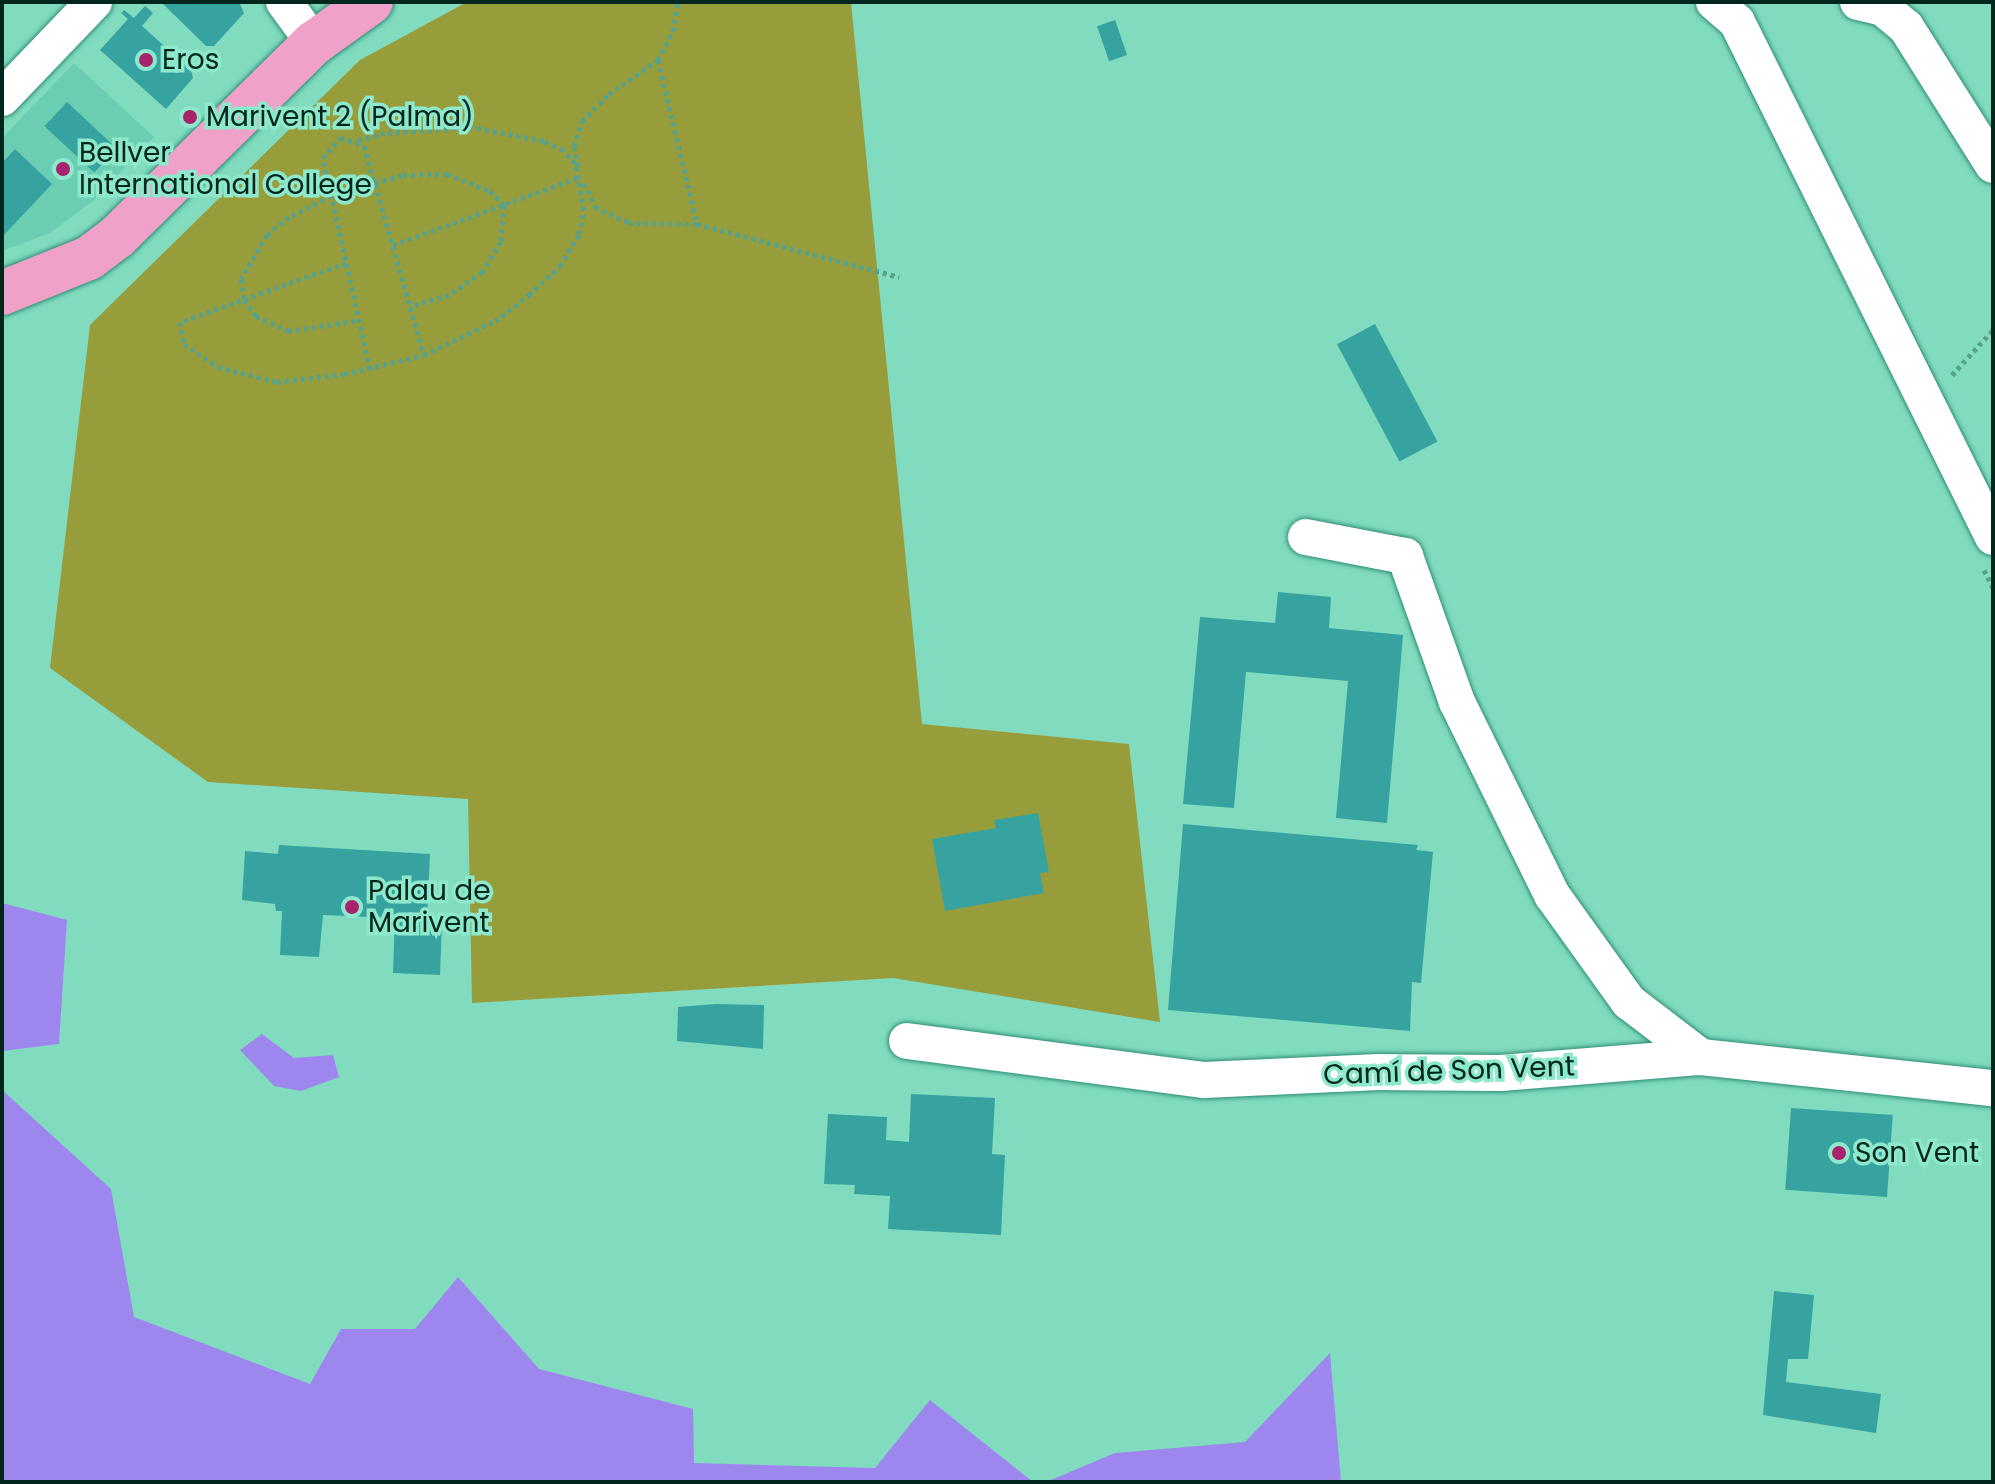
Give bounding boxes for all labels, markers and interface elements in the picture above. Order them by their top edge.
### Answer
place label: Eros [162,43,219,77]
marker: Eros [137,51,155,69]
place label: Marivent 2 (Palma) [206,100,474,134]
marker: Marivent 2 (Palma) [181,108,199,126]
place label: Bellver International College [79,136,372,202]
marker: Bellver International College [54,160,72,178]
place label: Palau de Marivent [368,874,491,940]
marker: Palau de Marivent [343,898,361,916]
street label: Camí de Son Vent [1323,1050,1575,1092]
place label: Son Vent [1855,1136,1979,1170]
marker: Son Vent [1830,1144,1848,1162]

